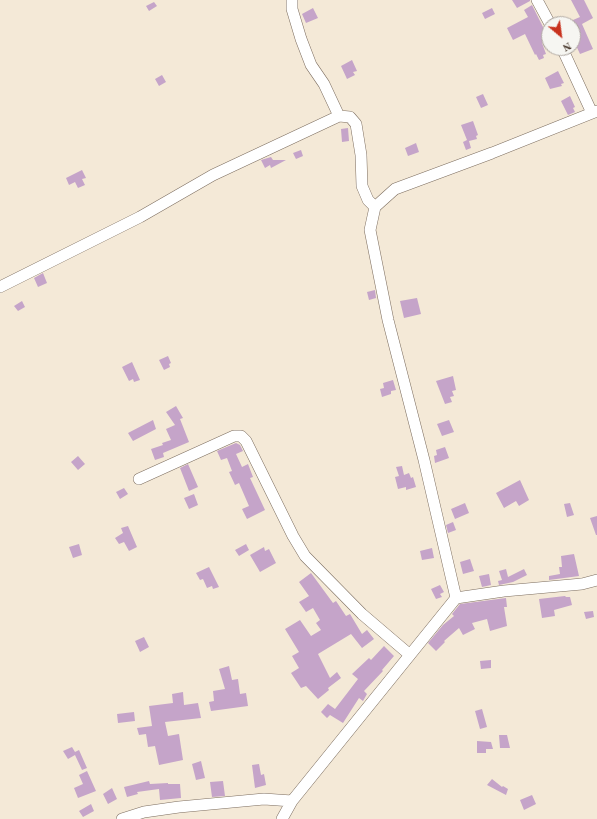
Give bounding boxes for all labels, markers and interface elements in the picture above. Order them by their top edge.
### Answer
north arrow [541,16,581,56]
text: N [560,39,573,53]

